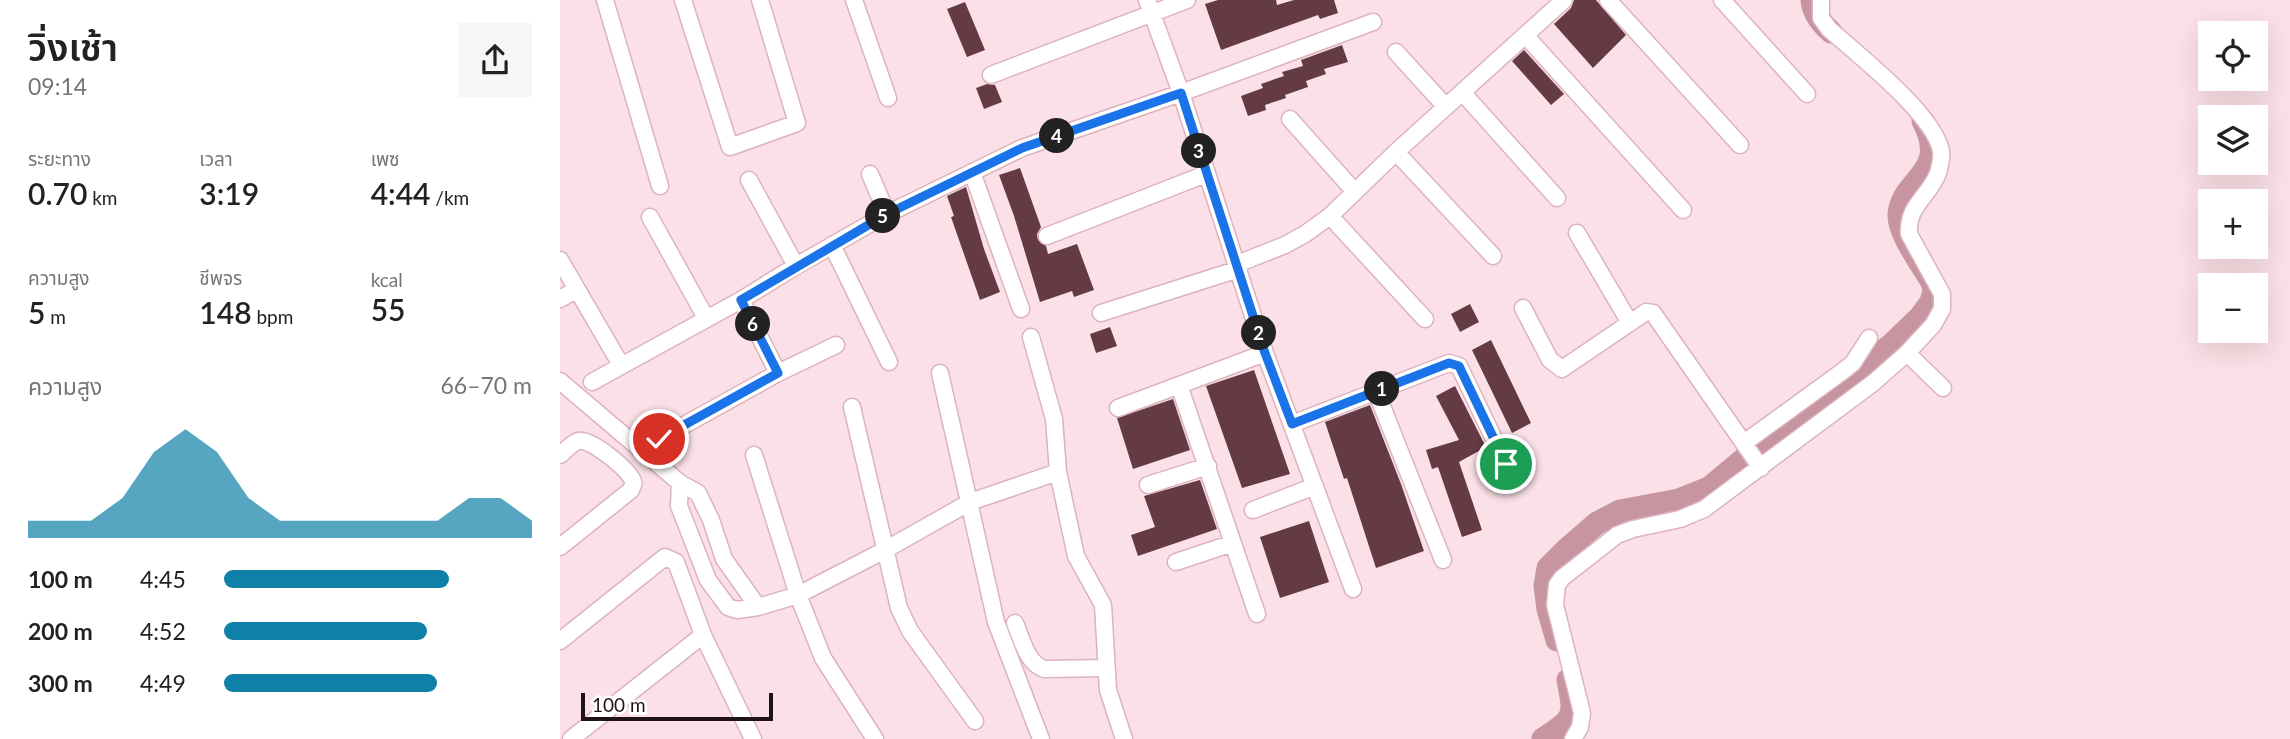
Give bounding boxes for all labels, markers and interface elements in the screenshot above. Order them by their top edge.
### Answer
map controls [2198,21,2268,343]
button: locate [2198,21,2268,91]
text: วิ่งเช้า [28,23,118,69]
button: share [458,23,532,97]
text: 09:14 [28,72,87,100]
button: layers [2198,105,2268,175]
pin: 4 [1040,118,1074,154]
text: 4 [1051,124,1062,147]
pin: 3 [1182,134,1216,168]
text: 3 [1193,139,1204,162]
text: ระยะทาง [28,147,91,170]
text: เวลา [199,147,233,170]
text: เพซ [371,147,400,170]
text: 0.70 [28,175,87,211]
text: 3:19 [199,175,259,211]
text: 4:44 [371,175,430,211]
text: km [87,186,117,209]
text: /km [430,186,469,209]
button: + [2198,189,2268,259]
pin: 5 [866,198,900,234]
text: 5 [877,204,888,227]
text: ความสูง [28,266,89,289]
text: ชีพจร [199,266,242,289]
text: kcal [371,268,403,291]
button: − [2198,273,2268,343]
text: 55 [371,291,405,327]
text: 5 [28,294,45,330]
text: 148 [199,294,252,330]
text: m [45,305,66,328]
text: bpm [252,305,293,328]
pin: 6 [736,306,770,342]
text: 6 [747,312,758,335]
pin: 2 [1242,316,1276,350]
text: 2 [1253,321,1264,344]
text: 66–70 m [440,371,532,399]
text: ความสูง [28,372,102,400]
pin: 1 [1364,372,1400,406]
text: 1 [1376,377,1387,400]
pin [629,409,689,469]
icon: check [640,420,678,458]
pin [1476,434,1536,494]
icon: arrive [1487,445,1525,483]
text: 100 m [28,565,93,593]
text: 4:45 [140,565,186,593]
text: 200 m [28,617,93,645]
text: 4:52 [140,617,186,645]
text: 300 m [28,669,93,697]
text: 4:49 [140,669,186,697]
scale bar [581,690,774,722]
text: 100 m [592,693,646,716]

